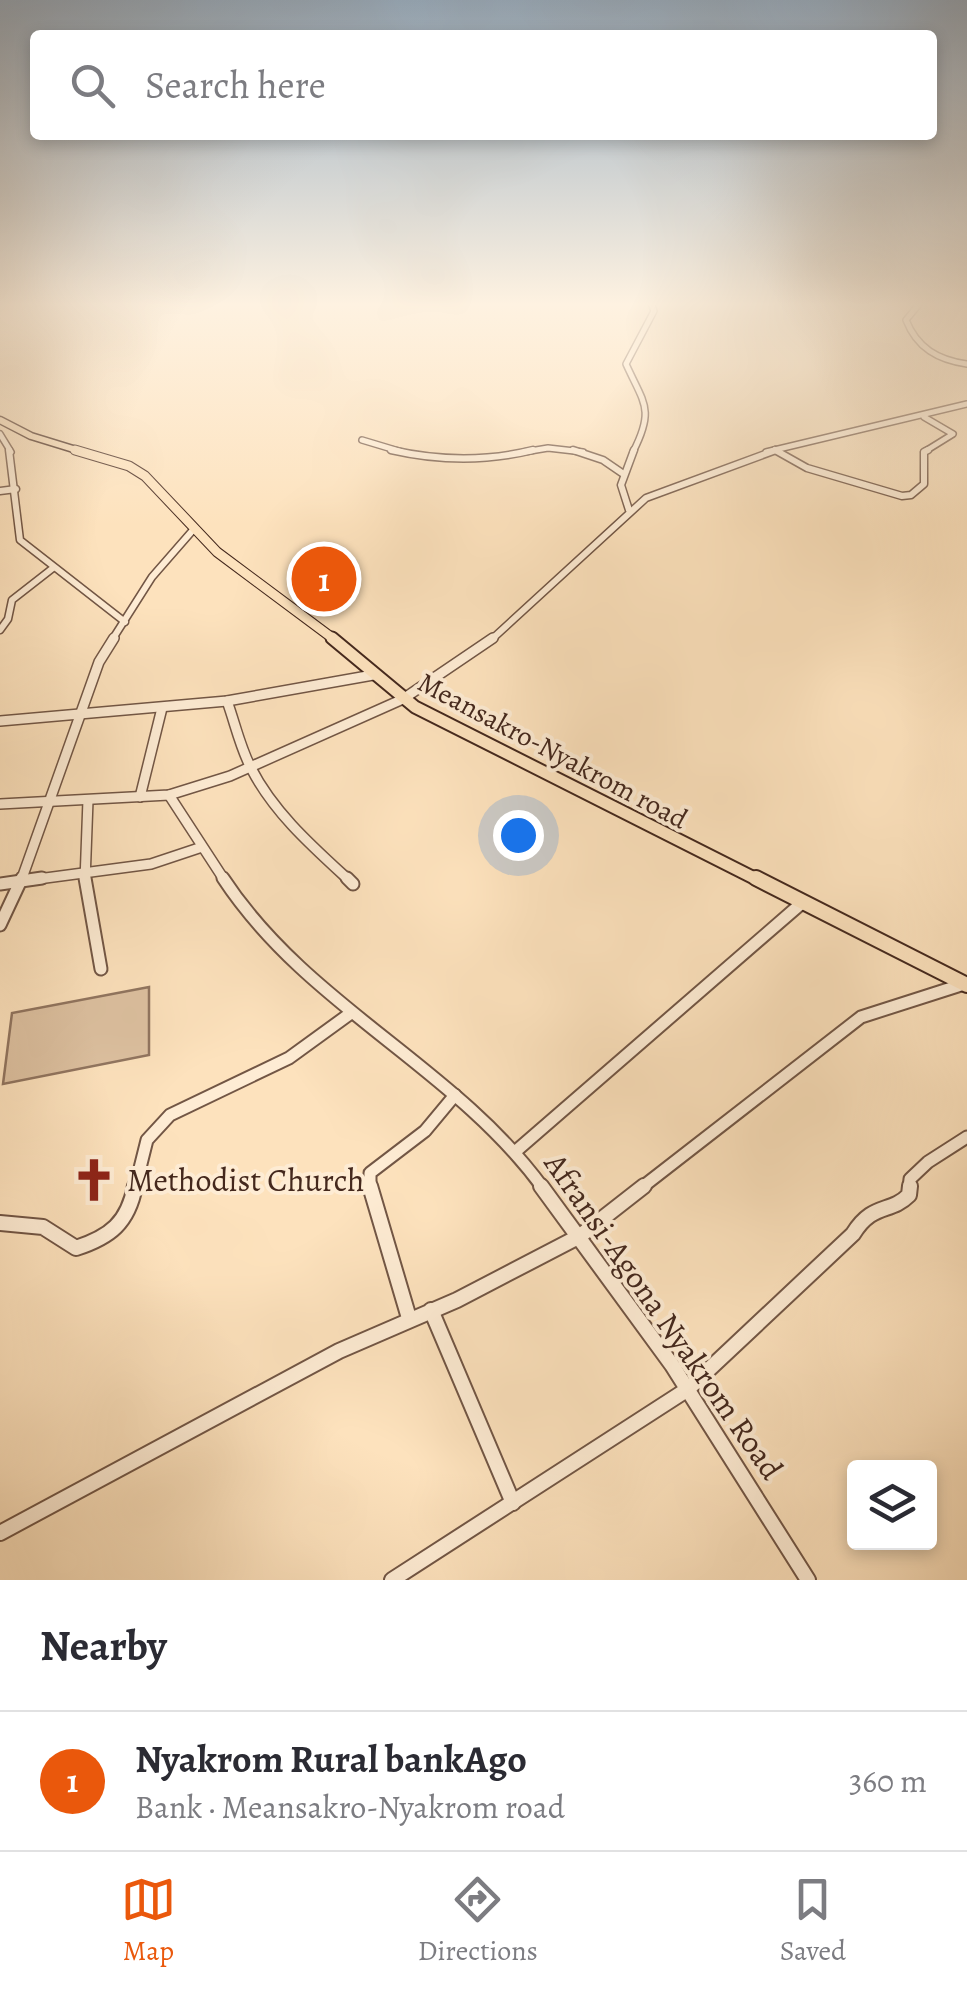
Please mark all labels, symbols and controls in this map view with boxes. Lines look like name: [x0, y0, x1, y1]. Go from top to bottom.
search box: [30, 30, 937, 140]
icon: search: [65, 58, 120, 113]
text: Search here: [145, 59, 326, 111]
pin: 1: [292, 542, 356, 616]
street label: Meansakro-Nyakrom road: [411, 664, 695, 839]
your location: [493, 810, 544, 861]
street label: Afransi-Agona Nyakrom Road: [534, 1143, 794, 1489]
church icon: Methodist Church: [70, 1156, 118, 1204]
place label: Methodist Church: [127, 1158, 364, 1202]
map controls: [847, 1460, 937, 1550]
button: layers: [847, 1460, 937, 1550]
text: Nearby: [40, 1617, 167, 1674]
text: Nyakrom Rural bankAgo: [135, 1733, 527, 1785]
text: 1: [67, 1759, 78, 1803]
text: 360 m: [849, 1759, 927, 1803]
text: Bank · Meansakro-Nyakrom road: [135, 1785, 565, 1829]
tab: Map: [121, 1872, 176, 1970]
tab: Directions: [418, 1872, 538, 1970]
tab: Saved: [780, 1872, 846, 1970]

